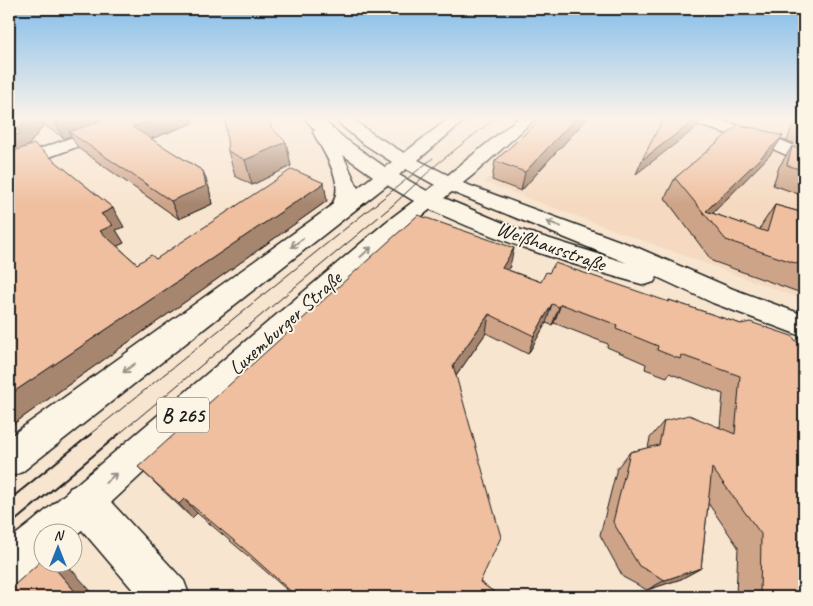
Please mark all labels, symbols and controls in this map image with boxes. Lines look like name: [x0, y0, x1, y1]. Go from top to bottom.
street label: Weißhausstraße: [493, 215, 611, 278]
one-way arrow: [547, 219, 562, 228]
one-way arrow: [291, 237, 304, 248]
one-way arrow: [360, 246, 373, 257]
street label: Luxemburger Straße: [223, 264, 348, 381]
one-way arrow: [123, 362, 136, 373]
road number: B 265: [157, 398, 209, 432]
one-way arrow: [105, 472, 118, 484]
north arrow: [32, 524, 82, 574]
text: N: [54, 527, 65, 544]

